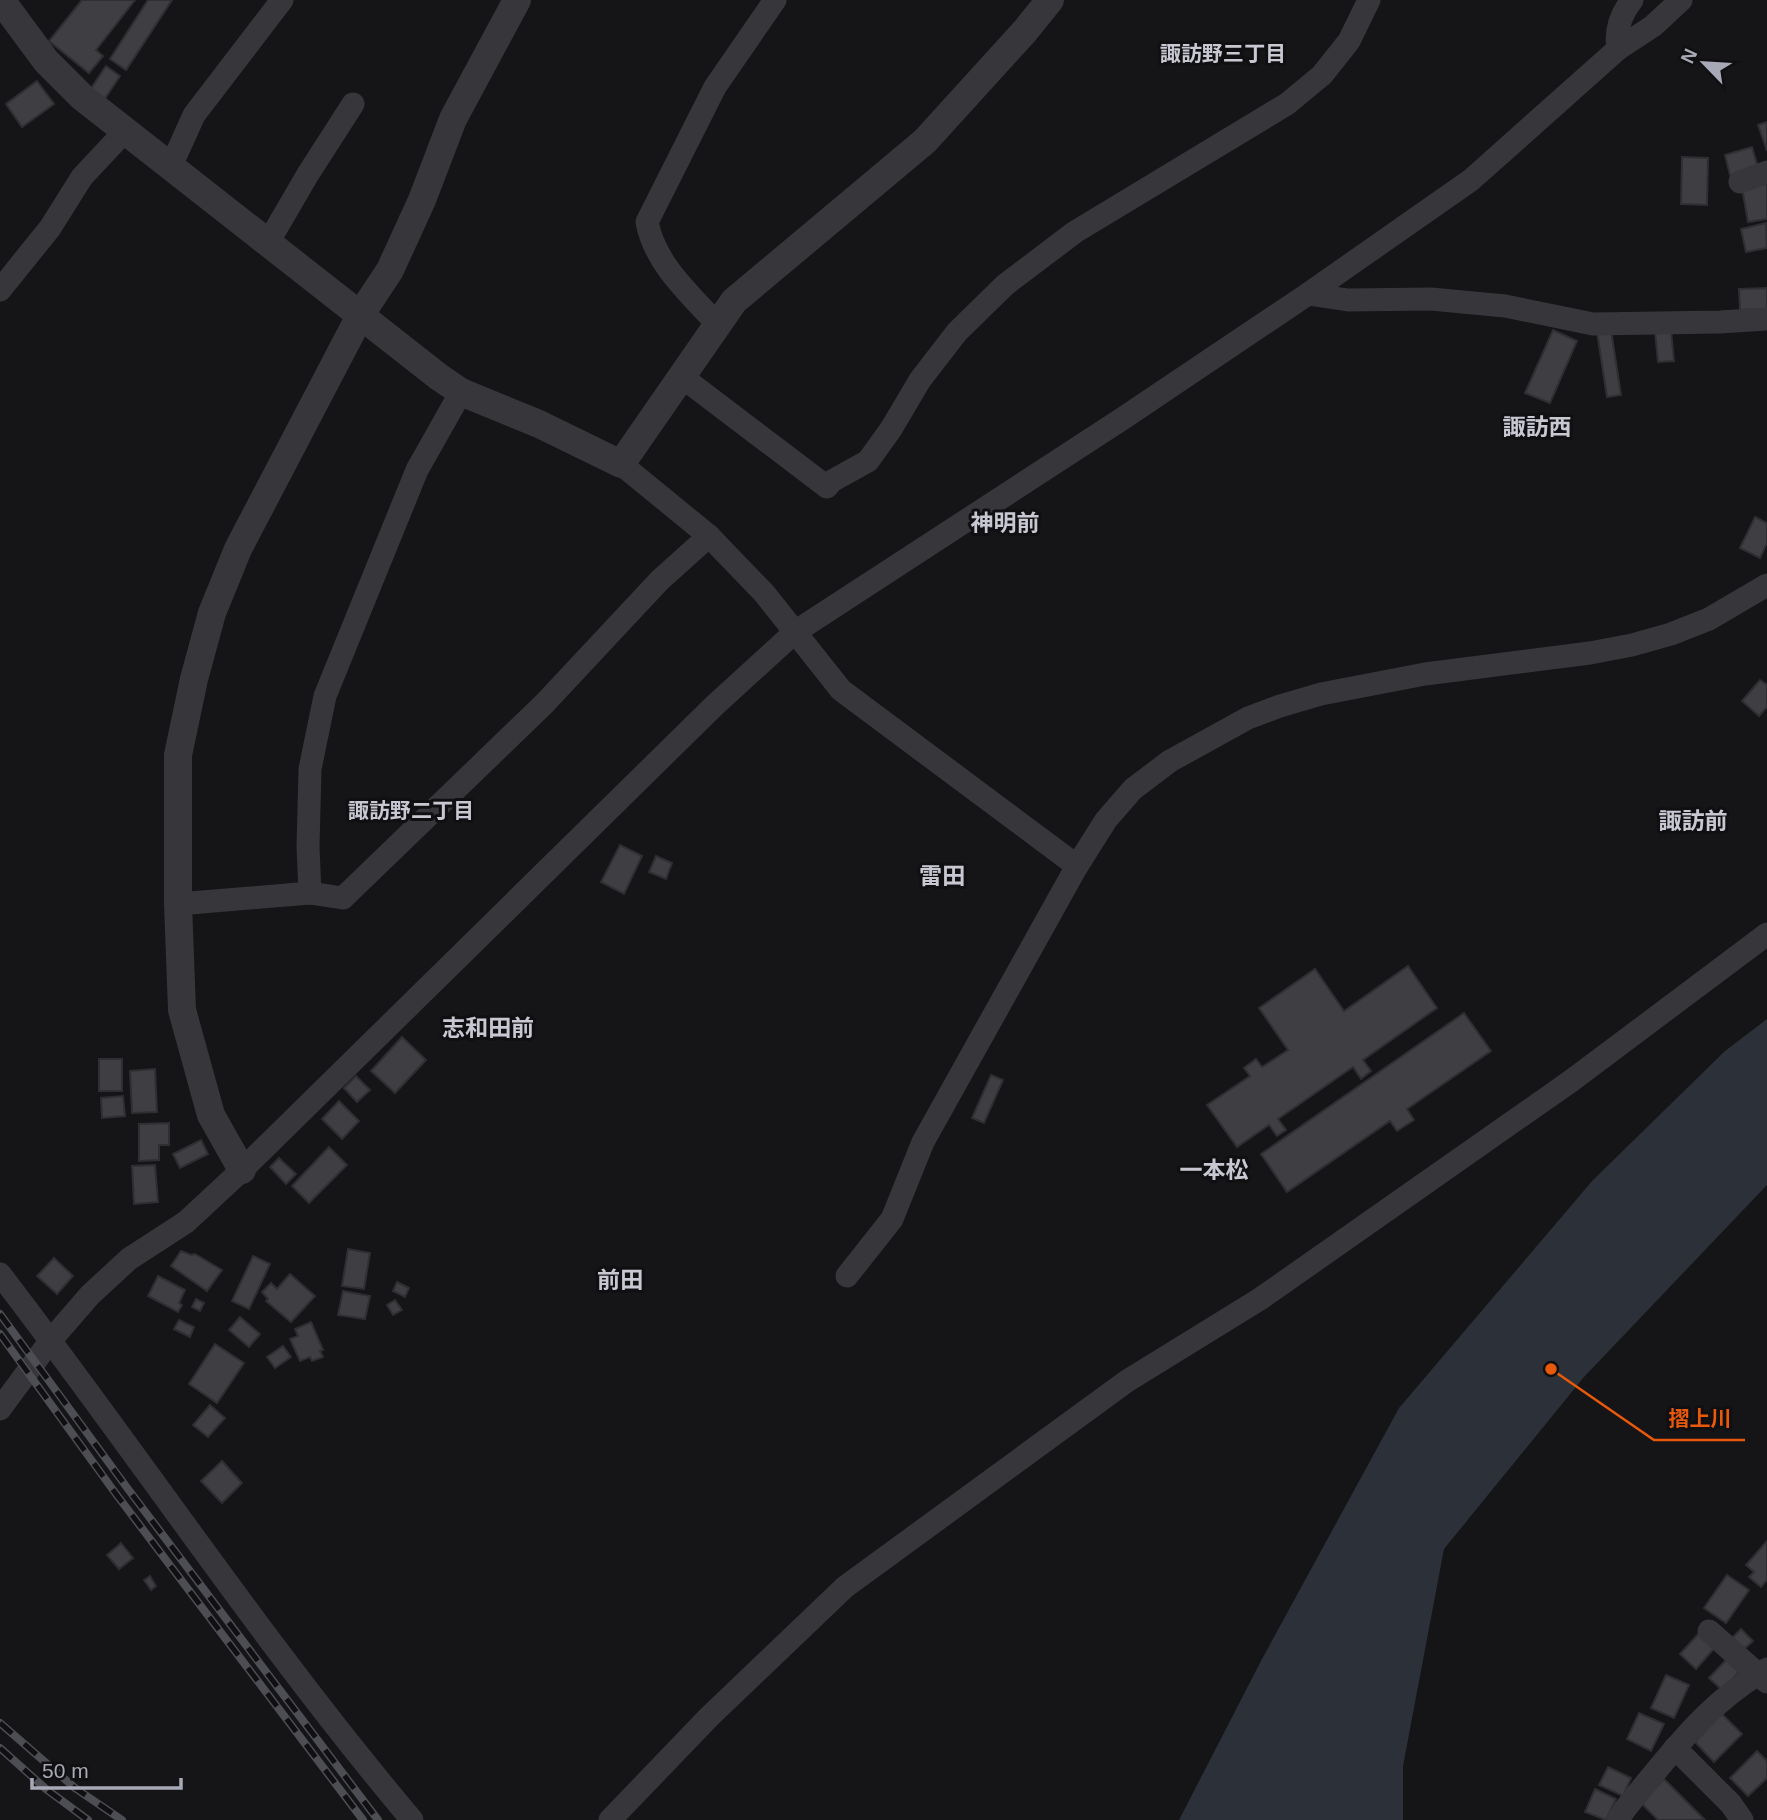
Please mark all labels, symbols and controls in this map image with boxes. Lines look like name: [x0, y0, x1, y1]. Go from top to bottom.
north arrow: [1669, 28, 1739, 98]
district label: 諏訪野三丁目: [1160, 42, 1286, 65]
text: N: [1677, 45, 1701, 67]
district label: 諏訪西: [1503, 414, 1572, 440]
district label: 神明前: [971, 510, 1040, 536]
district label: 諏訪野二丁目: [348, 799, 474, 822]
district label: 諏訪前: [1659, 808, 1728, 834]
district label: 雷田: [919, 863, 965, 889]
district label: 志和田前: [442, 1015, 534, 1041]
district label: 一本松: [1180, 1157, 1249, 1183]
district label: 前田: [597, 1267, 643, 1293]
callout: 摺上川: [1654, 1398, 1745, 1440]
text: 摺上川: [1669, 1407, 1732, 1430]
scale bar: [32, 1746, 180, 1790]
text: 50 m: [42, 1759, 89, 1782]

